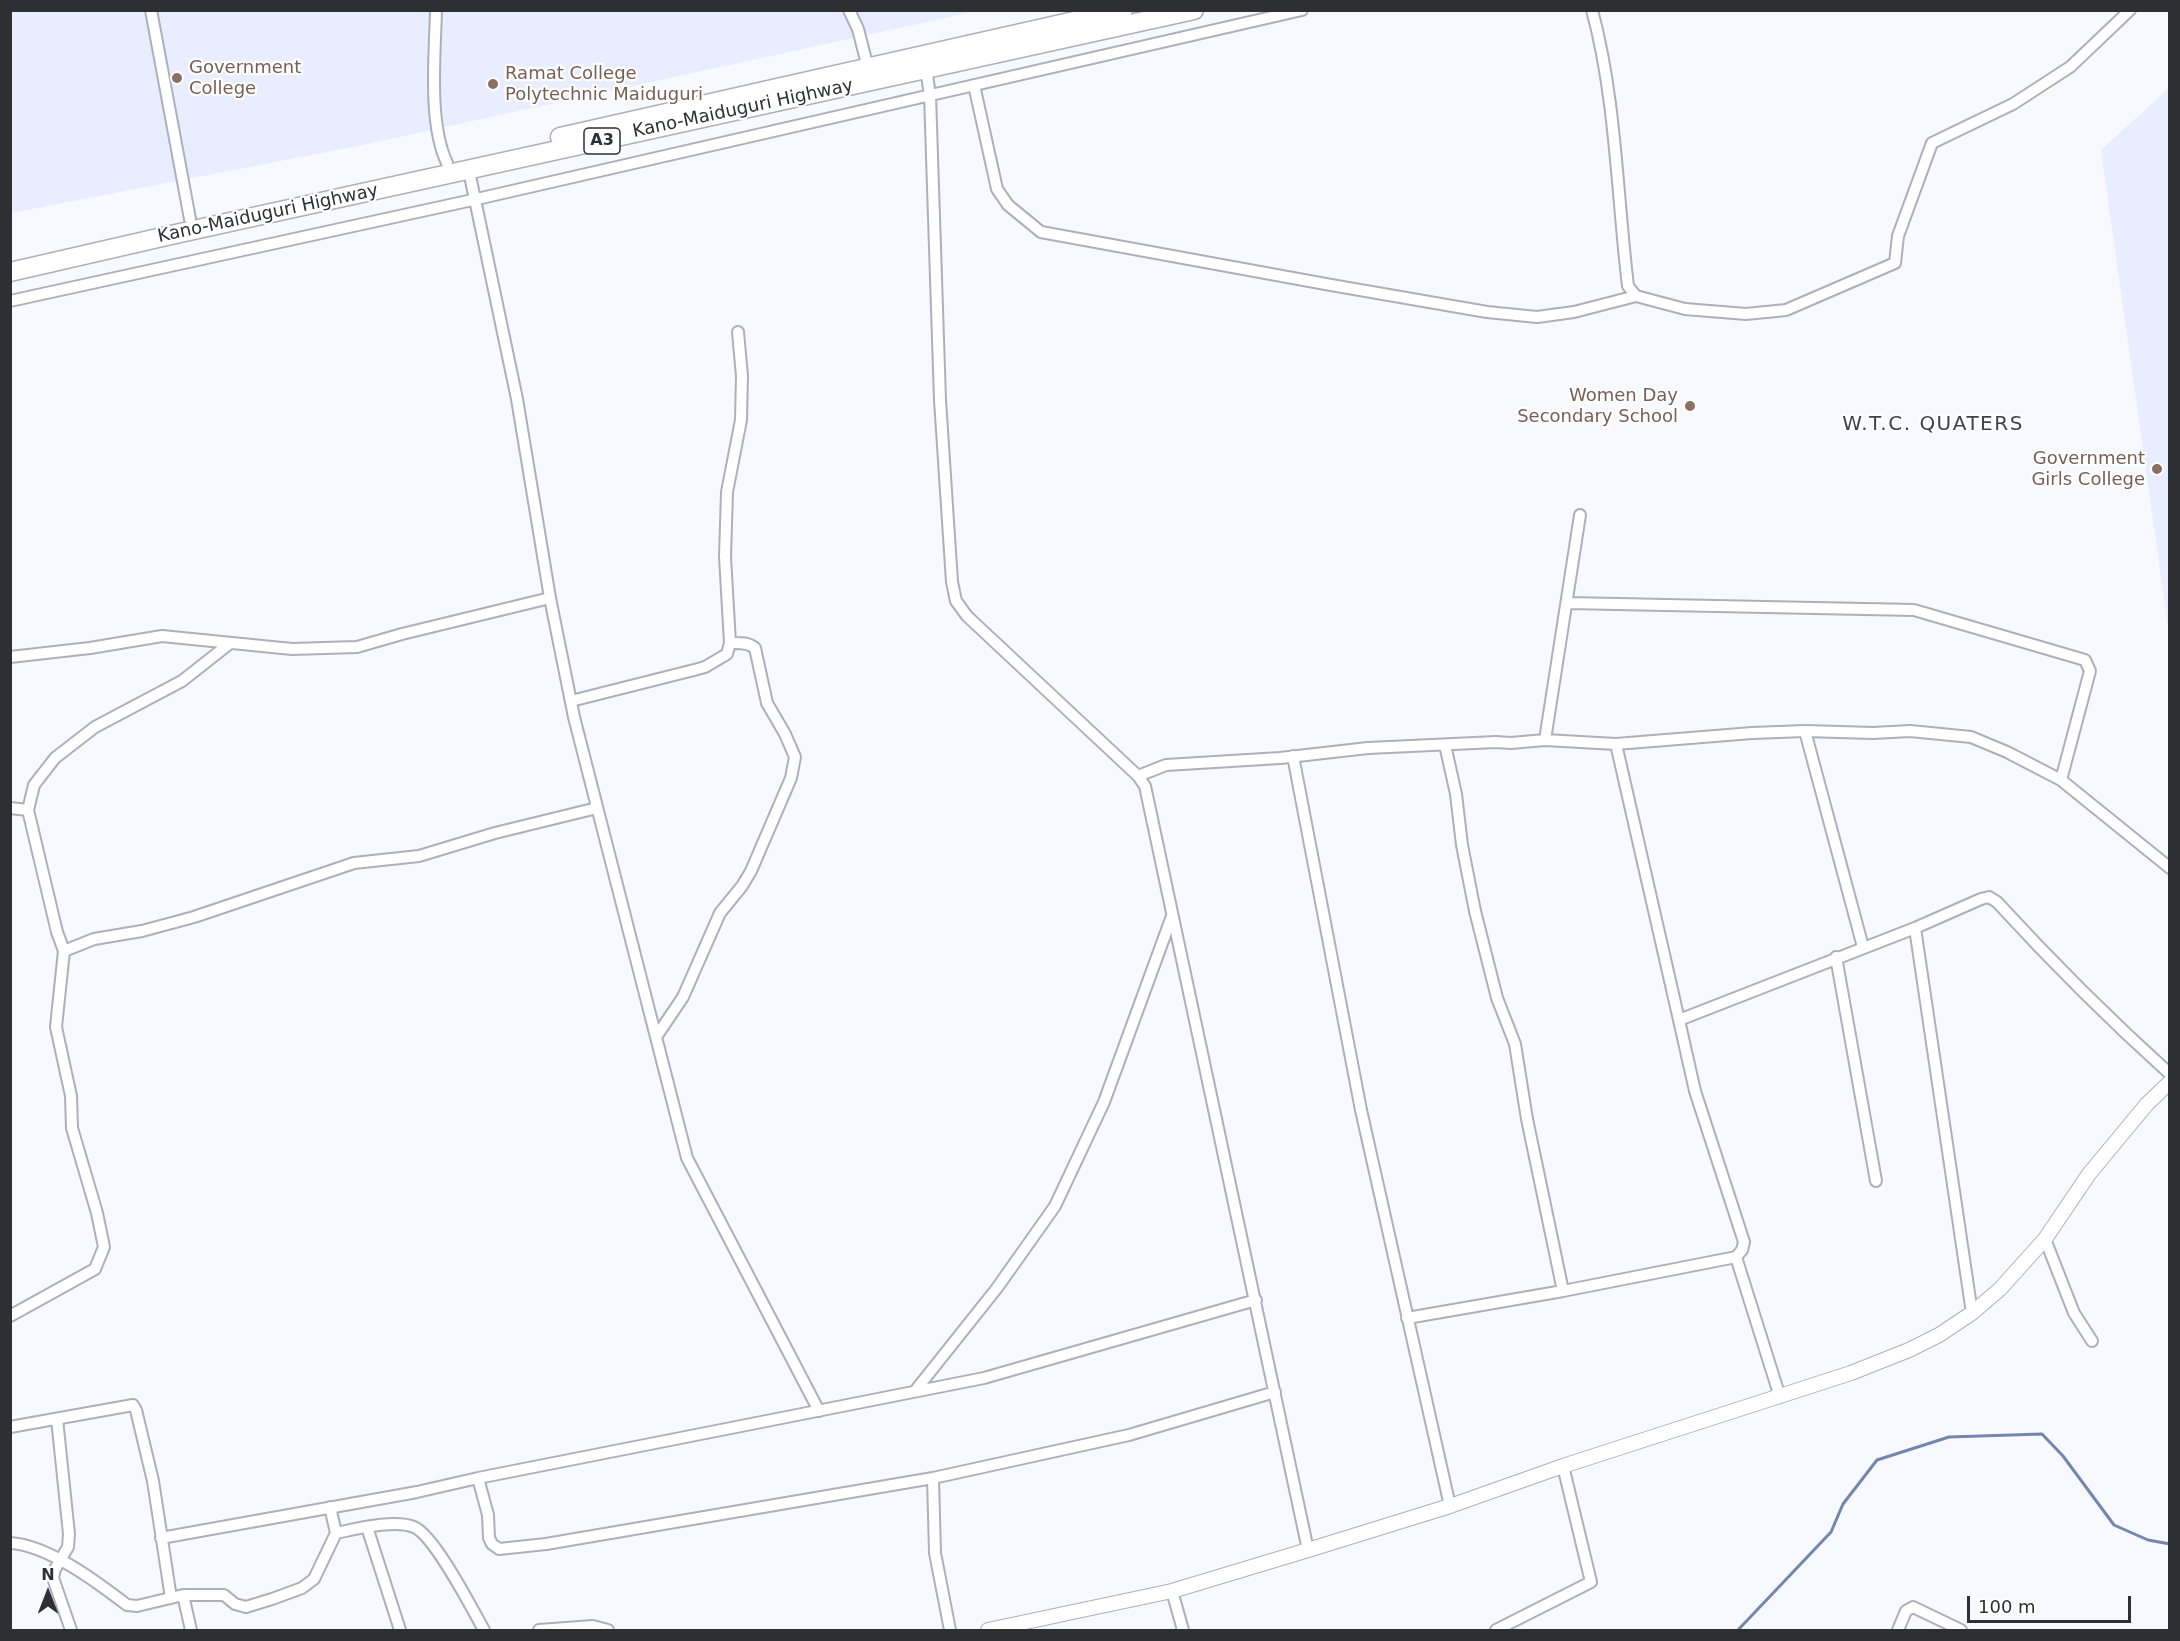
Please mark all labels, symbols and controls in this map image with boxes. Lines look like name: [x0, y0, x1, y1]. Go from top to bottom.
place label: Government College: [189, 57, 301, 100]
place label: Ramat College Polytechnic Maiduguri: [505, 63, 703, 106]
marker: Government College: [170, 71, 184, 85]
street label: Kano-Maiduguri Highway: [631, 75, 855, 143]
marker: Ramat College Polytechnic Maiduguri: [486, 77, 500, 91]
road number: A3: [584, 128, 620, 154]
street label: Kano-Maiduguri Highway: [156, 180, 380, 248]
place label: Women Day Secondary School: [1517, 385, 1678, 428]
marker: Women Day Secondary School: [1683, 399, 1697, 413]
district label: W.T.C. QUATERS: [1842, 413, 2024, 437]
place label: Government Girls College: [2031, 448, 2145, 490]
marker: Government Girls College: [2150, 462, 2164, 476]
north arrow: [18, 1563, 78, 1623]
text: N: [41, 1565, 55, 1584]
scale bar: [1970, 1584, 2134, 1622]
text: 100 m: [1978, 1596, 2036, 1617]

